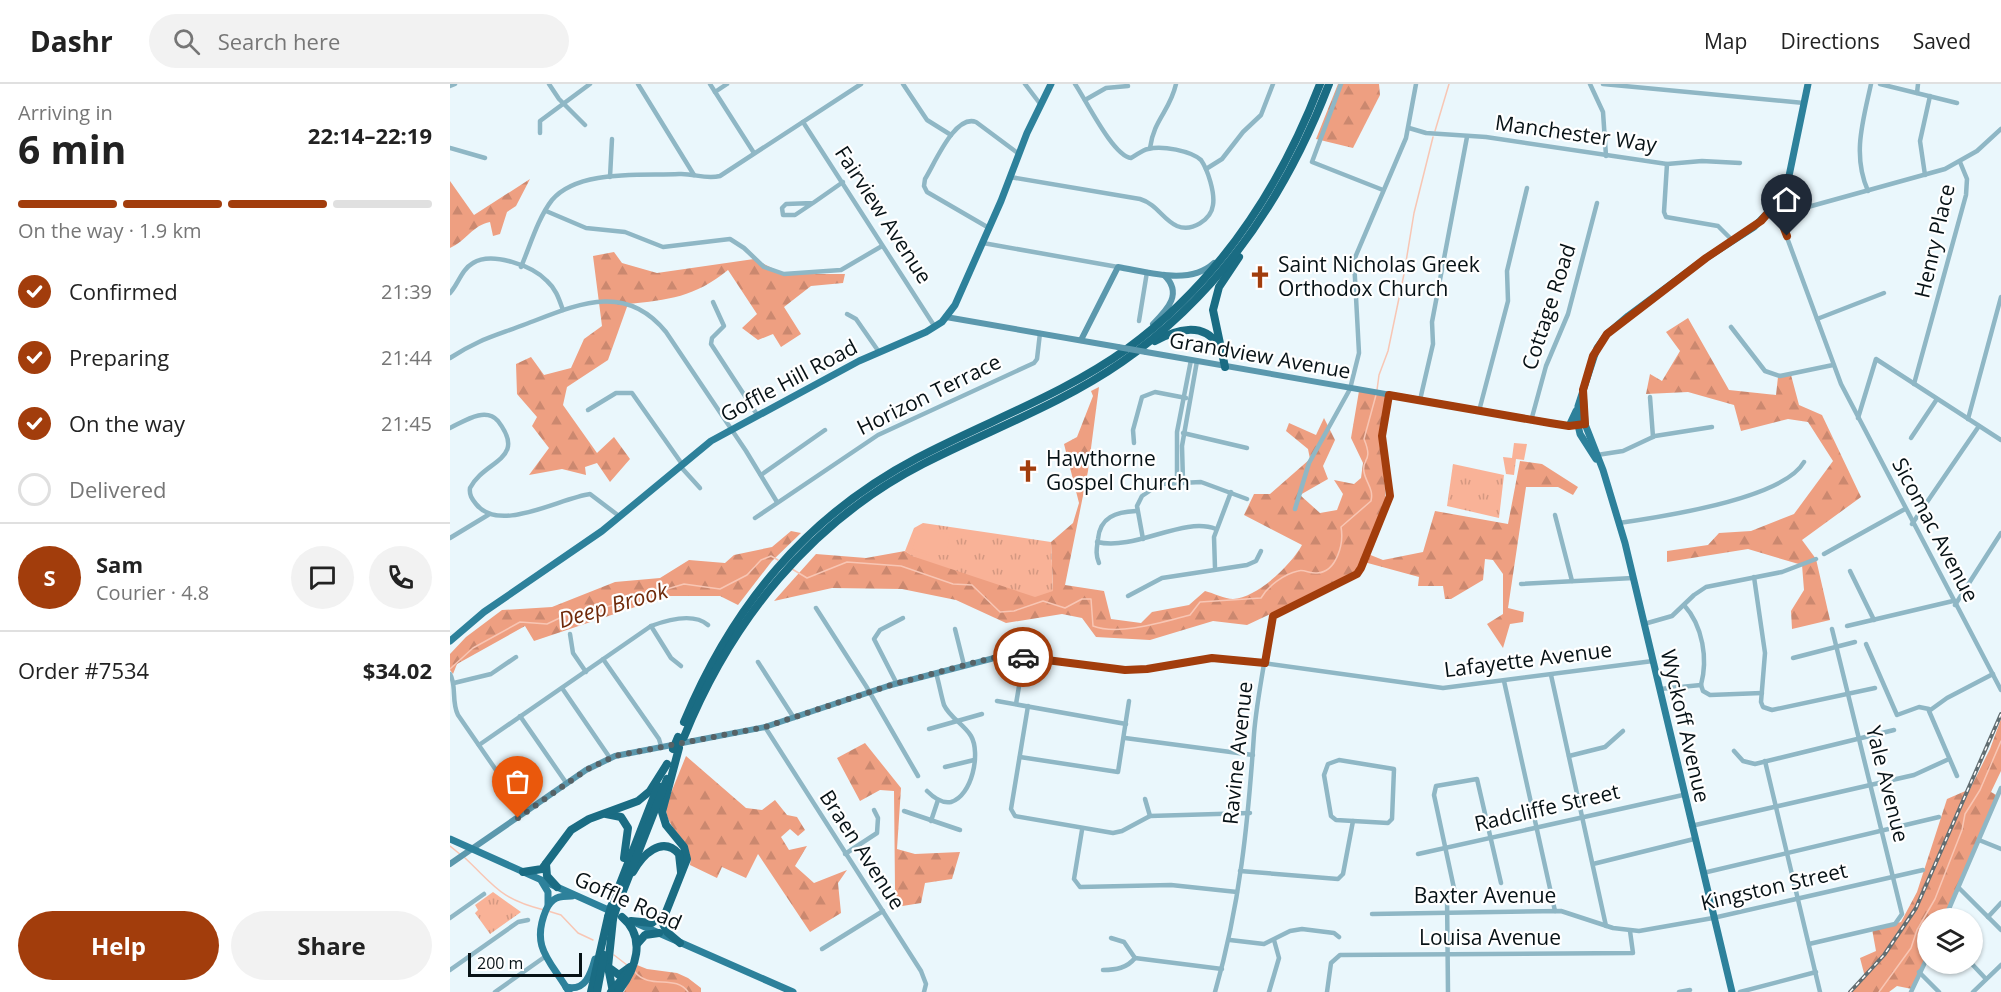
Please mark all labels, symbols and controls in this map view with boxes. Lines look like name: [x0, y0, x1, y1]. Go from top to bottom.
search box: [149, 14, 569, 68]
text: Dashr: [30, 22, 113, 60]
icon: search: [170, 25, 203, 58]
text: Search here: [218, 26, 340, 56]
text: Map: [1704, 27, 1747, 55]
text: Directions: [1780, 27, 1880, 55]
text: Saved: [1913, 27, 1971, 55]
text: Arriving in: [18, 99, 113, 126]
street label: Manchester Way: [1493, 108, 1659, 158]
text: 22:14–22:19: [308, 120, 432, 150]
text: 6 min: [18, 122, 126, 175]
street label: Fairview Avenue: [829, 140, 939, 289]
pin: [1761, 174, 1812, 236]
street label: Henry Place: [1907, 181, 1961, 301]
icon: home: [1770, 183, 1803, 216]
text: On the way · 1.9 km: [18, 217, 201, 244]
street label: Cottage Road: [1514, 240, 1582, 373]
place label: Saint Nicholas Greek Orthodox Church: [1278, 250, 1480, 302]
church icon: Saint Nicholas Greek Orthodox Church: [1247, 264, 1273, 290]
icon: check: [18, 275, 51, 308]
text: Confirmed: [69, 276, 178, 306]
text: 21:39: [381, 278, 432, 305]
street label: Grandview Avenue: [1167, 325, 1353, 385]
street label: Goffle Hill Road: [715, 332, 862, 428]
icon: check: [18, 341, 51, 374]
text: Preparing: [69, 342, 169, 372]
text: 21:44: [381, 344, 432, 371]
street label: Horizon Terrace: [852, 347, 1005, 441]
icon: check: [18, 407, 51, 440]
text: On the way: [69, 408, 185, 438]
text: 21:45: [381, 410, 432, 437]
place label: Hawthorne Gospel Church: [1046, 444, 1190, 496]
street label: Sicomac Avenue: [1886, 453, 1986, 606]
church icon: Hawthorne Gospel Church: [1015, 458, 1041, 484]
text: Delivered: [69, 474, 167, 504]
button: chat: [291, 546, 354, 609]
button: phone: [369, 546, 432, 609]
text: Sam: [96, 549, 143, 579]
text: S: [43, 562, 56, 592]
water label: Deep Brook: [555, 574, 672, 634]
text: Courier · 4.8: [96, 579, 209, 606]
courier: [993, 627, 1053, 687]
street label: Lafayette Avenue: [1442, 635, 1613, 683]
icon: car: [1007, 641, 1040, 674]
street label: Wyckoff Avenue: [1655, 646, 1717, 805]
text: Order #7534: [18, 655, 149, 685]
text: $34.02: [363, 655, 432, 685]
street label: Ravine Avenue: [1216, 680, 1258, 826]
street label: Yale Avenue: [1860, 723, 1916, 845]
pin: [492, 756, 543, 818]
icon: bag: [501, 765, 534, 798]
street label: Radcliffe Street: [1471, 777, 1622, 837]
street label: Braen Avenue: [814, 784, 912, 915]
street label: Kingston Street: [1698, 856, 1850, 916]
street label: Goffle Road: [570, 864, 686, 936]
street label: Baxter Avenue: [1414, 881, 1556, 909]
map controls: [1917, 908, 1983, 974]
button: layers: [1917, 908, 1983, 974]
button: Help: [18, 911, 219, 980]
button: Share: [231, 911, 432, 980]
street label: Louisa Avenue: [1419, 923, 1561, 951]
scale bar: [468, 950, 582, 978]
text: 200 m: [477, 952, 523, 974]

